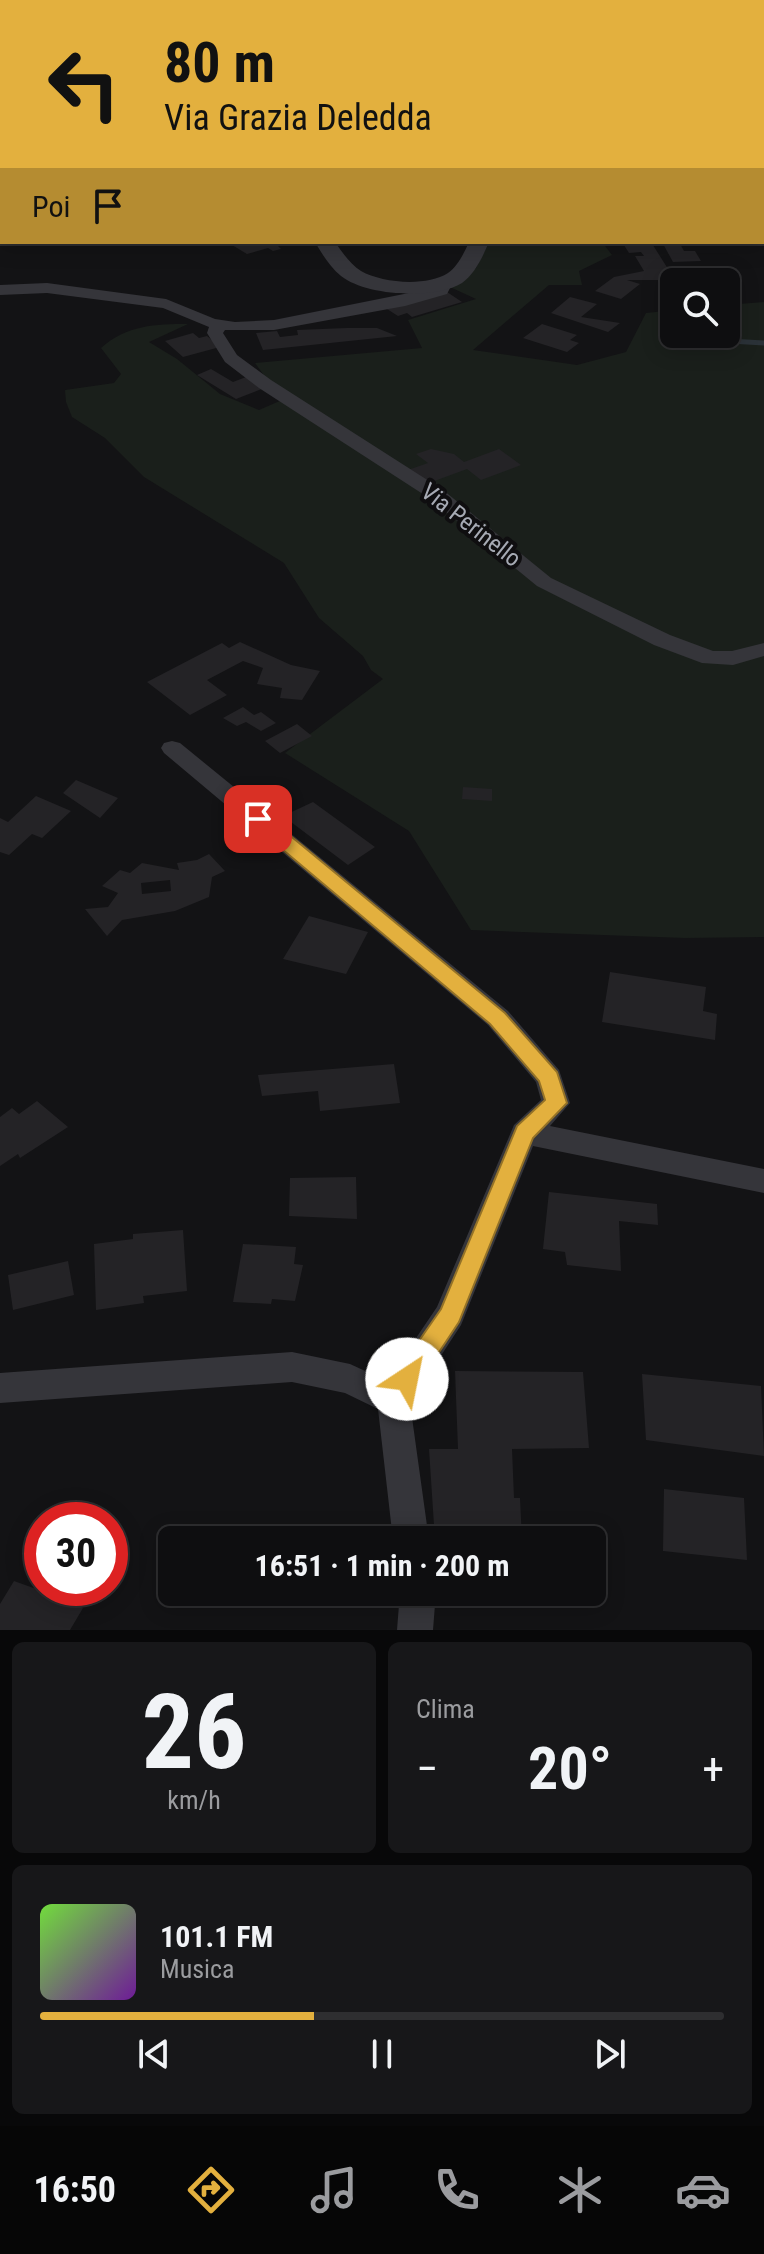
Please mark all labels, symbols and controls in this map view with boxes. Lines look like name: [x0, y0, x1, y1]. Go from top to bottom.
text: 80 m: [164, 30, 275, 96]
icon: left: [32, 32, 136, 136]
text: Via Grazia Deledda: [164, 97, 432, 139]
icon: arrive: [86, 184, 130, 228]
text: Poi: [32, 189, 70, 224]
map controls: [660, 268, 740, 348]
button: search: [660, 268, 740, 348]
street label: Via Perinello: [415, 477, 527, 573]
pin: [224, 785, 292, 853]
icon: arrive: [236, 797, 280, 841]
position arrow: [365, 1337, 449, 1421]
speed limit sign: 30: [24, 1502, 128, 1606]
text: 16:51 · 1 min · 200 m: [255, 1548, 509, 1583]
text: 26: [141, 1672, 247, 1793]
text: Clima: [416, 1694, 475, 1724]
text: 20°: [528, 1733, 612, 1804]
text: −: [416, 1743, 438, 1795]
text: +: [702, 1743, 724, 1795]
text: km/h: [167, 1785, 221, 1815]
text: 101.1 FM: [160, 1919, 273, 1954]
text: Musica: [160, 1954, 235, 1984]
icon: previous: [132, 2032, 176, 2076]
icon: pause: [360, 2032, 404, 2076]
icon: next: [588, 2032, 632, 2076]
icon: directions: [183, 2162, 239, 2218]
icon: music: [306, 2162, 362, 2218]
icon: phone: [429, 2162, 485, 2218]
icon: climate: [552, 2162, 608, 2218]
icon: car: [675, 2162, 731, 2218]
text: 16:50: [33, 2169, 116, 2211]

